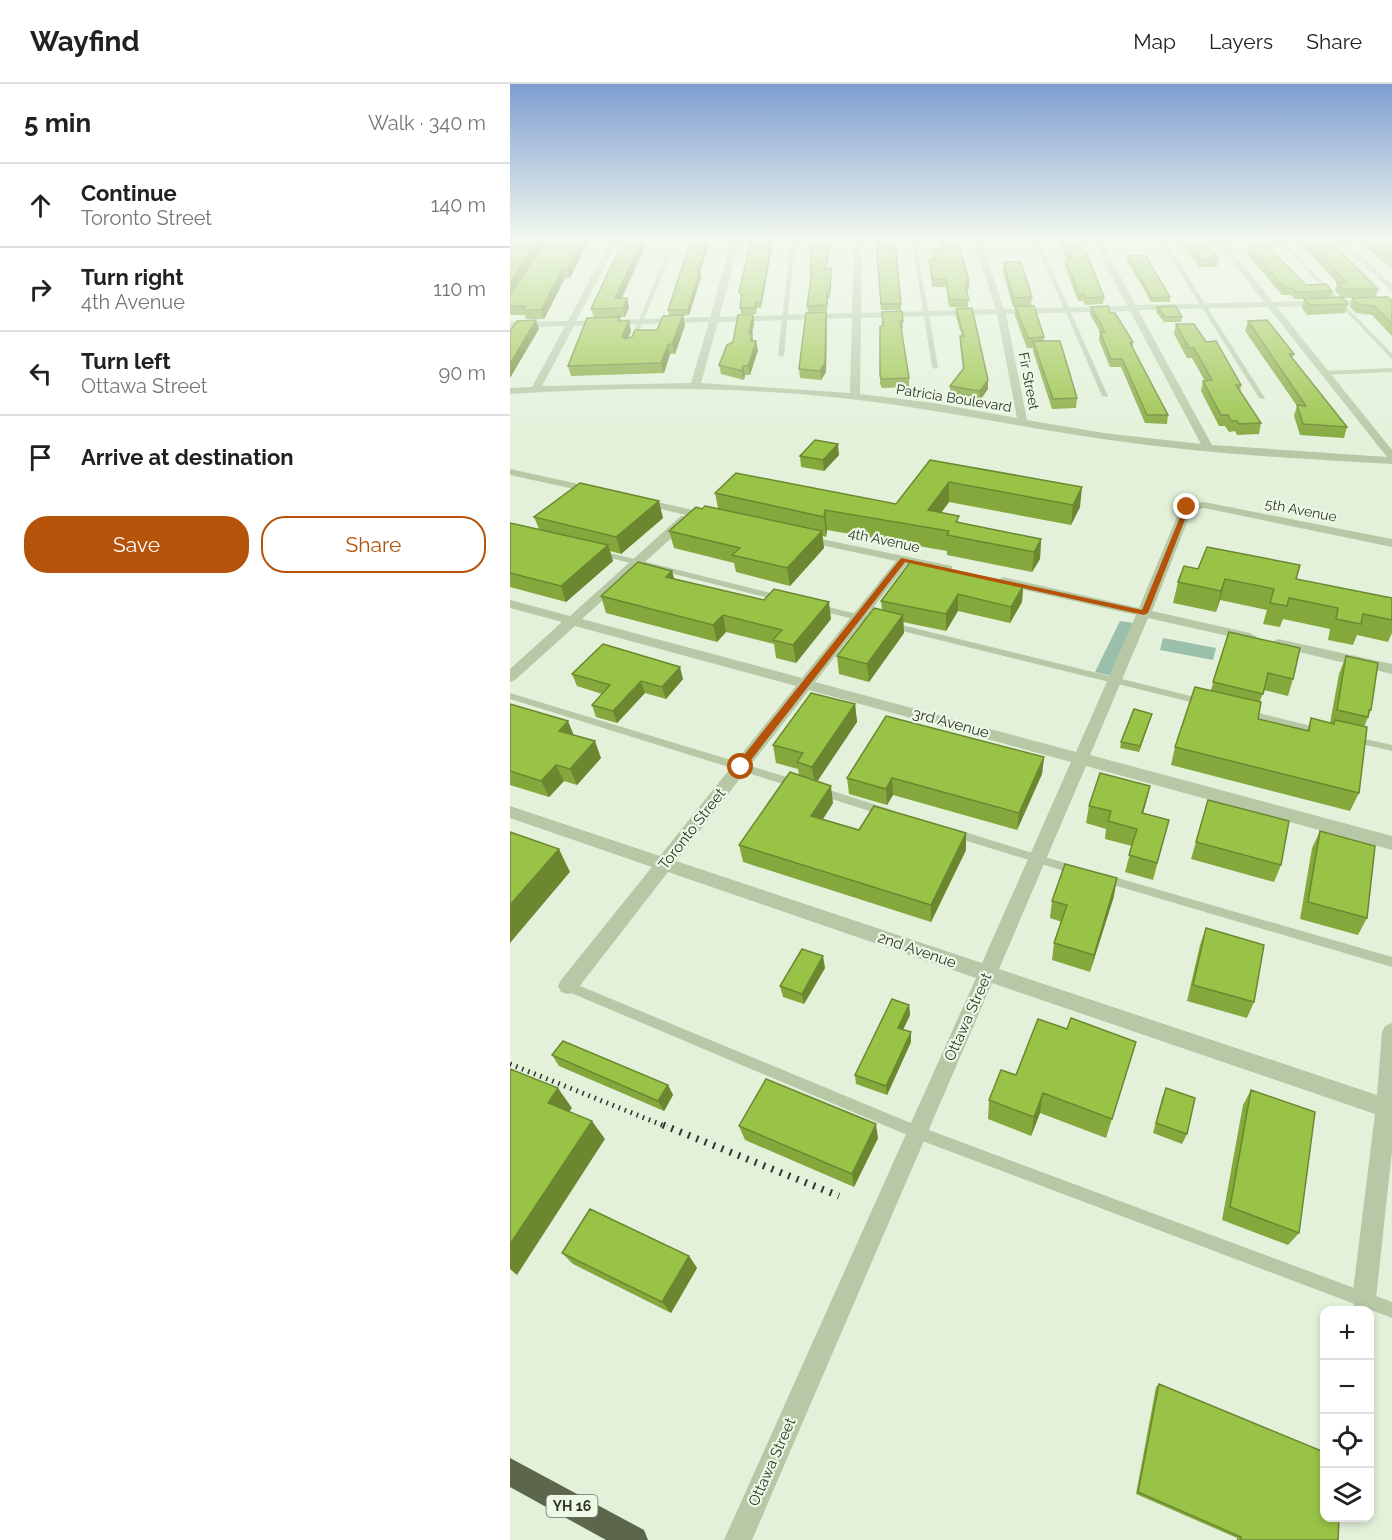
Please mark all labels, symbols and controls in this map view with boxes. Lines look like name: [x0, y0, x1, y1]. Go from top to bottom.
text: Wayfind: [30, 25, 140, 58]
text: Map: [1133, 29, 1176, 54]
text: Layers: [1209, 29, 1273, 54]
text: Share: [1306, 29, 1362, 54]
text: 5 min: [24, 108, 91, 138]
text: Walk · 340 m: [368, 111, 486, 135]
text: Continue: [81, 180, 177, 206]
icon: ahead: [24, 189, 57, 222]
text: 140 m: [431, 193, 486, 217]
text: Toronto Street: [81, 206, 212, 230]
text: Turn right: [81, 264, 184, 290]
icon: right: [24, 273, 57, 306]
text: 110 m: [433, 277, 486, 301]
text: 4th Avenue: [81, 290, 185, 314]
text: Turn left: [81, 348, 171, 374]
street label: Fir Street: [1016, 351, 1042, 411]
icon: left: [24, 357, 57, 390]
text: 90 m: [439, 361, 486, 385]
text: Ottawa Street: [81, 374, 207, 398]
street label: Patricia Boulevard: [895, 381, 1013, 415]
icon: arrive: [24, 441, 57, 474]
text: Arrive at destination: [81, 444, 294, 470]
route end: [1173, 493, 1199, 519]
street label: 5th Avenue: [1264, 495, 1338, 525]
button: Save: [24, 516, 249, 573]
button: Share: [261, 516, 486, 573]
street label: 4th Avenue: [847, 525, 921, 555]
street label: 3rd Avenue: [911, 704, 991, 742]
route start: [727, 753, 753, 779]
street label: Toronto Street: [655, 785, 729, 873]
street label: 2nd Avenue: [875, 928, 959, 972]
street label: Ottawa Street: [940, 970, 996, 1064]
map controls: [1320, 1306, 1374, 1522]
button: +: [1320, 1306, 1374, 1360]
button: −: [1320, 1360, 1374, 1414]
button: locate: [1320, 1414, 1374, 1468]
street label: Ottawa Street: [744, 1415, 800, 1509]
button: layers: [1320, 1468, 1374, 1522]
road number: YH 16: [546, 1495, 598, 1517]

